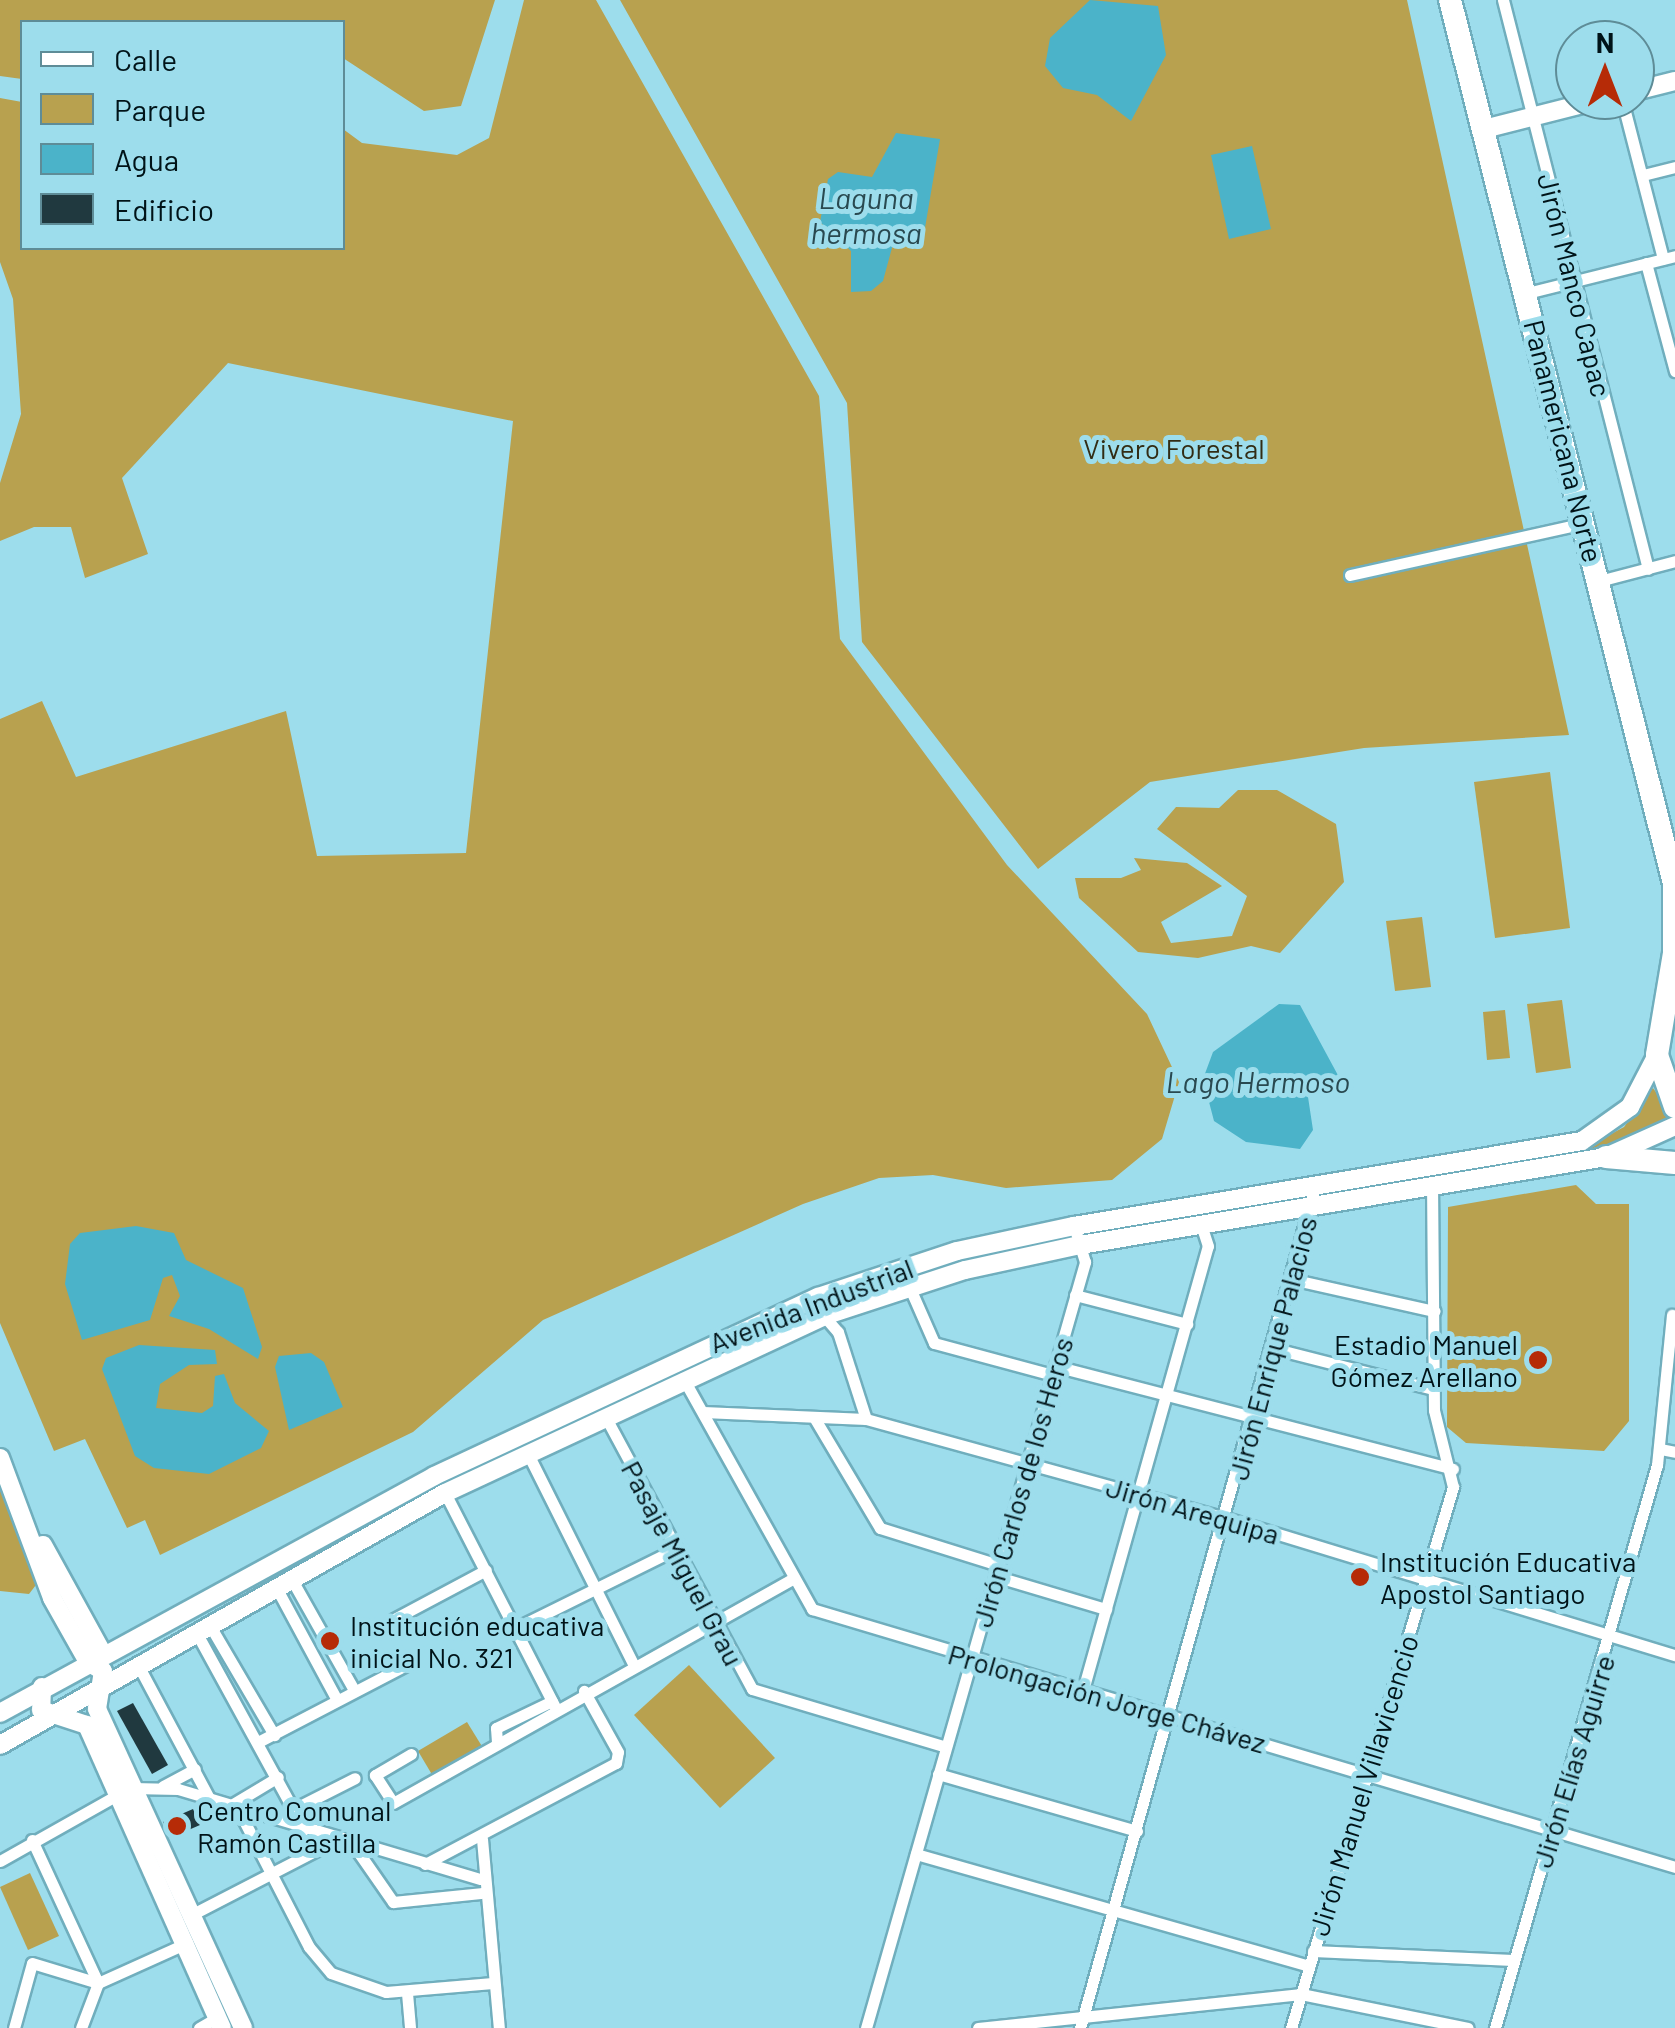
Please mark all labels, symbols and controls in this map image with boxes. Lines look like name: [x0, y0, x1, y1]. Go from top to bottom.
legend: [20, 20, 345, 250]
north arrow: [1555, 20, 1655, 120]
text: N: [1596, 25, 1614, 59]
text: Calle: [114, 41, 177, 77]
text: Parque: [114, 91, 206, 127]
text: Agua: [114, 141, 179, 177]
street label: Jirón Manco Capac: [1531, 170, 1619, 400]
water label: Laguna hermosa: [810, 179, 922, 250]
text: Edificio: [114, 191, 214, 227]
street label: Panamericana Norte: [1518, 316, 1610, 566]
park label: Vivero Forestal: [1083, 431, 1265, 465]
water label: Lago Hermoso: [1166, 1063, 1350, 1099]
street label: Jirón Enrique Palacios: [1221, 1213, 1323, 1483]
street label: Avenida Industrial: [704, 1251, 918, 1359]
place label: Estadio Manuel Gómez Arellano: [1331, 1327, 1518, 1393]
street label: Jirón Carlos de los Heros: [965, 1333, 1079, 1631]
marker: Estadio Manuel Gómez Arellano: [1527, 1349, 1549, 1371]
street label: Pasaje Miguel Grau: [615, 1455, 751, 1671]
street label: Jirón Arequipa: [1103, 1469, 1283, 1551]
place label: Institución Educativa Apostol Santiago: [1380, 1544, 1636, 1610]
marker: Institución Educativa Apostol Santiago: [1349, 1566, 1371, 1588]
place label: Institución educativa inicial No. 321: [350, 1608, 604, 1674]
marker: Institución educativa inicial No. 321: [319, 1630, 341, 1652]
street label: Jirón Manuel Villavicencio: [1301, 1631, 1425, 1939]
street label: Prolongación Jorge Chávez: [944, 1637, 1270, 1759]
street label: Jirón Elías Aguirre: [1525, 1651, 1621, 1871]
place label: Centro Comunal Ramón Castilla: [197, 1793, 391, 1859]
marker: Centro Comunal Ramón Castilla: [166, 1815, 188, 1837]

